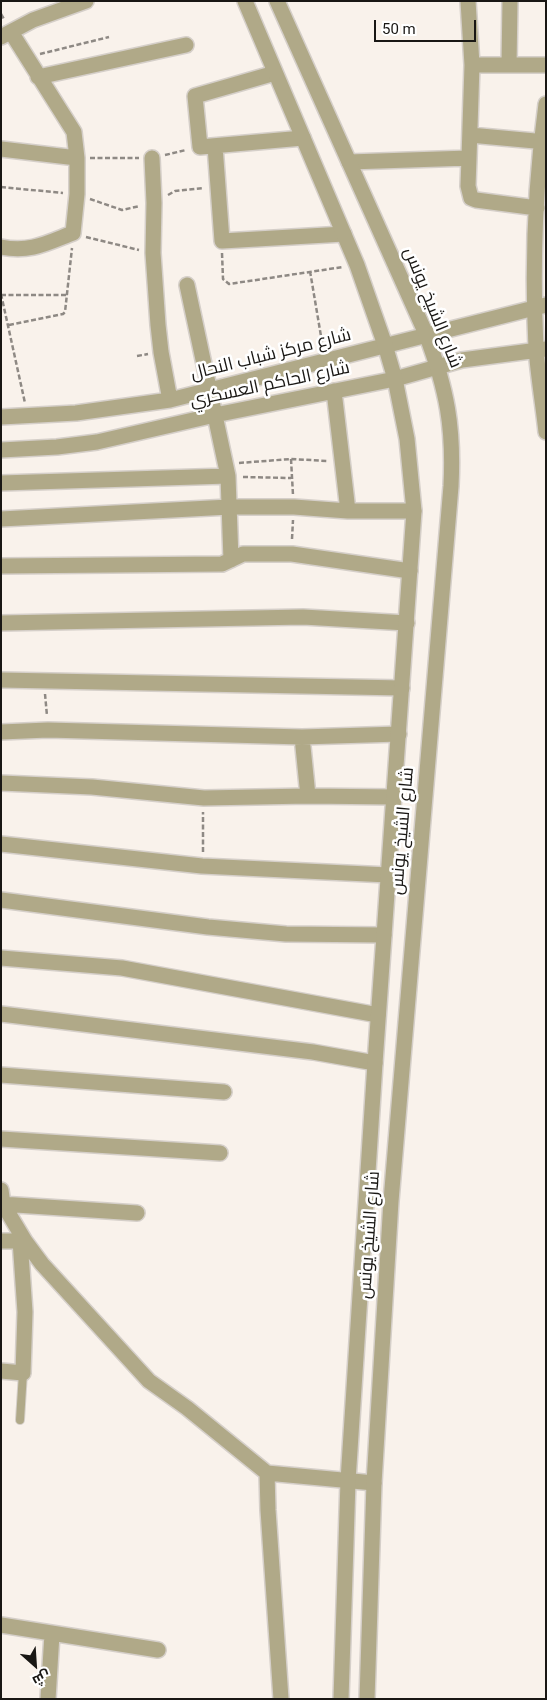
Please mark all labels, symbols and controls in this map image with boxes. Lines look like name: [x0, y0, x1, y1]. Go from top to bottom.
scale bar: [377, 10, 480, 42]
text: 50 m: [382, 20, 416, 38]
street label: شارع الشيخ يونس: [398, 245, 466, 371]
street label: شارع مركز شباب النحال: [188, 325, 354, 385]
street label: شارع الحاكم العسكري: [188, 357, 352, 413]
street label: شارع الشيخ يونس: [387, 766, 419, 896]
street label: شارع الشيخ يونس: [355, 1170, 385, 1300]
north arrow: [10, 1640, 60, 1690]
text: ش: [30, 1667, 53, 1690]

